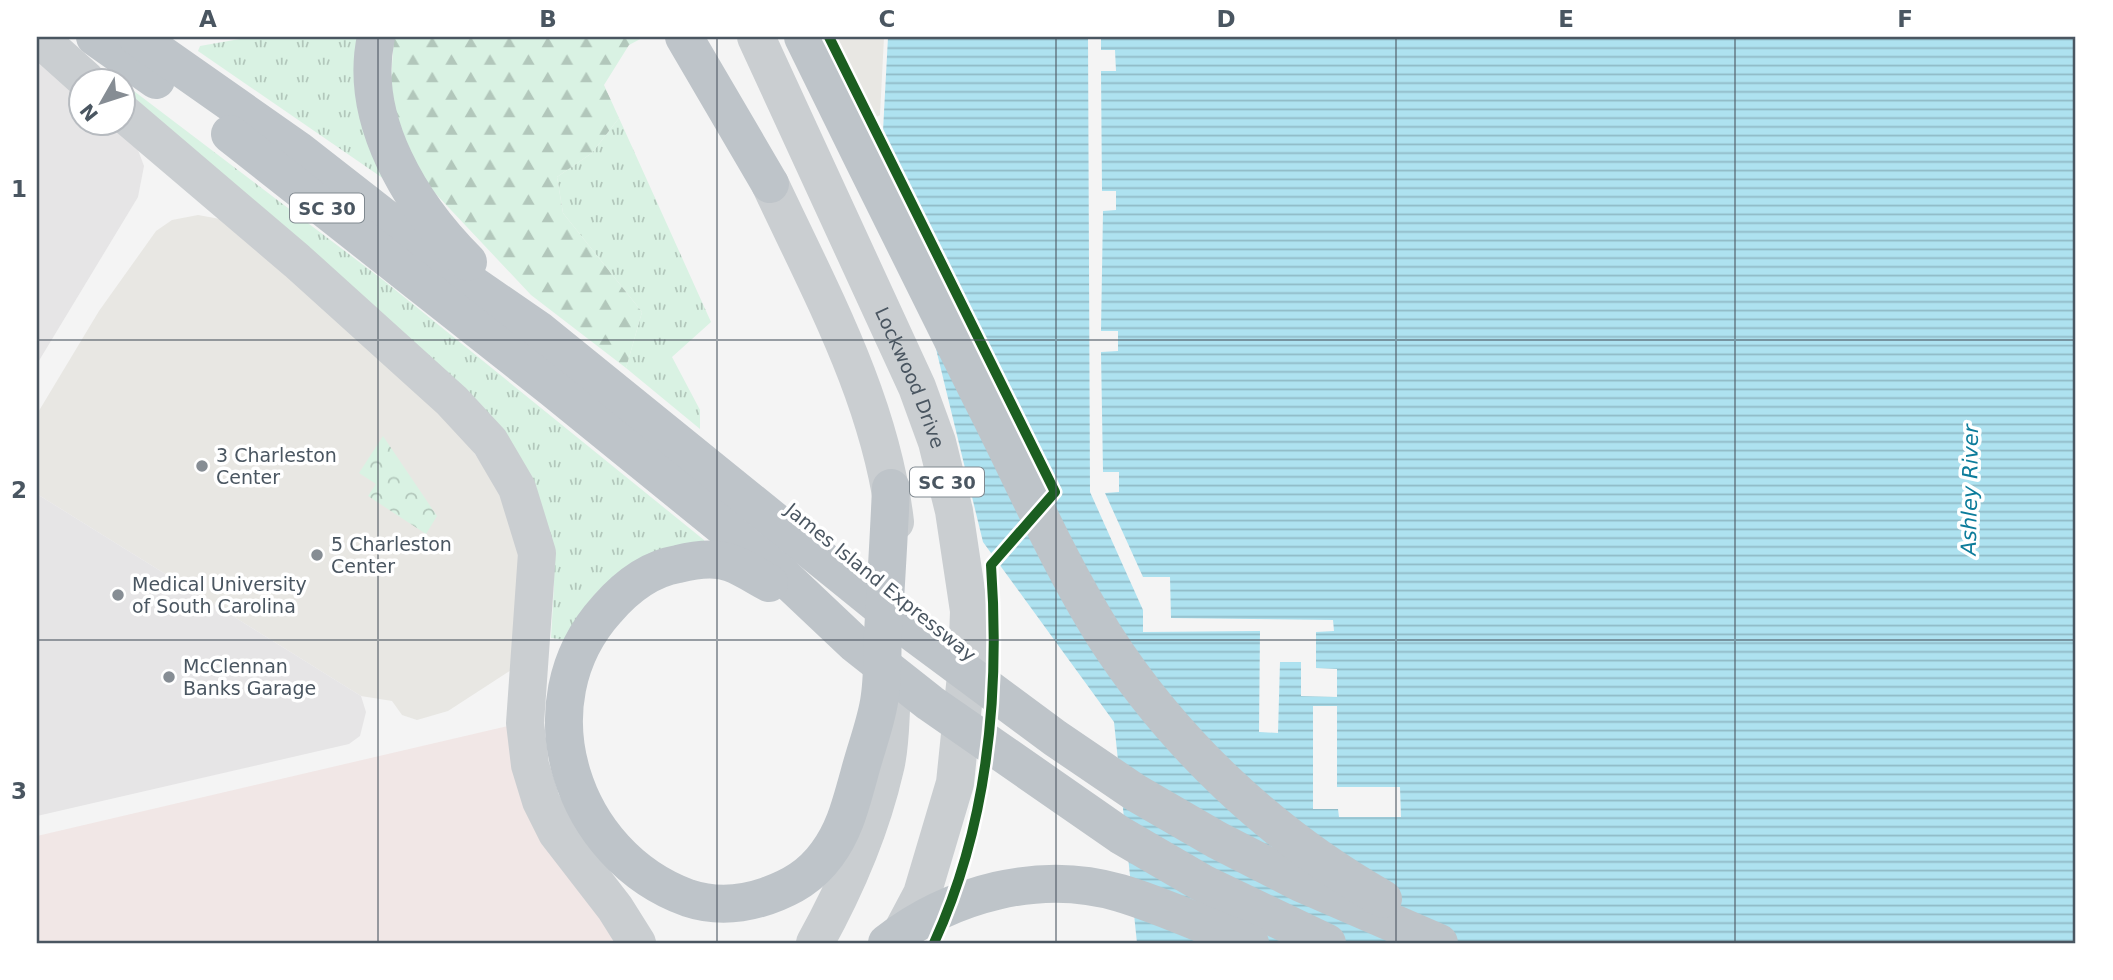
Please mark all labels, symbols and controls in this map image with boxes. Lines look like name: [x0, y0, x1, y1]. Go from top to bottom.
text: A: [199, 6, 217, 32]
text: B: [539, 6, 557, 32]
text: C: [879, 6, 895, 32]
text: D: [1216, 6, 1236, 32]
text: E: [1558, 6, 1574, 32]
text: F: [1897, 6, 1913, 32]
north arrow: [66, 66, 136, 136]
text: N: [75, 100, 102, 126]
text: 1: [11, 176, 27, 202]
road number: SC 30: [290, 194, 364, 223]
street label: Lockwood Drive: [871, 304, 949, 451]
water label: Ashley River: [1957, 423, 1983, 558]
place label: 3 Charleston Center: [216, 444, 337, 488]
marker: 3 Charleston Center: [194, 458, 210, 474]
road number: SC 30: [910, 468, 984, 496]
text: 2: [11, 477, 27, 503]
street label: James Island Expressway: [781, 498, 981, 666]
place label: 5 Charleston Center: [331, 533, 452, 577]
marker: 5 Charleston Center: [309, 547, 325, 563]
place label: Medical University of South Carolina: [132, 573, 307, 617]
marker: Medical University of South Carolina: [110, 587, 126, 603]
place label: McClennan Banks Garage: [183, 655, 316, 699]
marker: McClennan Banks Garage: [161, 669, 177, 685]
text: 3: [11, 778, 27, 804]

